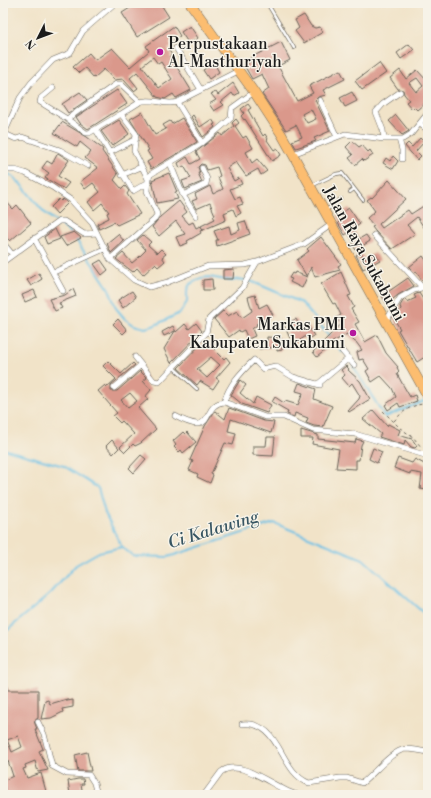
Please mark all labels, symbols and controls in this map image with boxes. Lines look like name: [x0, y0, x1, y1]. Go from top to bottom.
north arrow: [18, 18, 58, 58]
place label: Perpustakaan Al-Masthuriyah: [167, 34, 282, 72]
text: N: [23, 36, 39, 52]
marker: Perpustakaan Al-Masthuriyah: [155, 47, 165, 57]
street label: Jalan Raya Sukabumi: [318, 181, 410, 325]
place label: Markas PMI Kabupaten Sukabumi: [190, 315, 345, 353]
marker: Markas PMI Kabupaten Sukabumi: [348, 328, 358, 338]
water label: Ci Kalawing: [165, 505, 263, 554]

